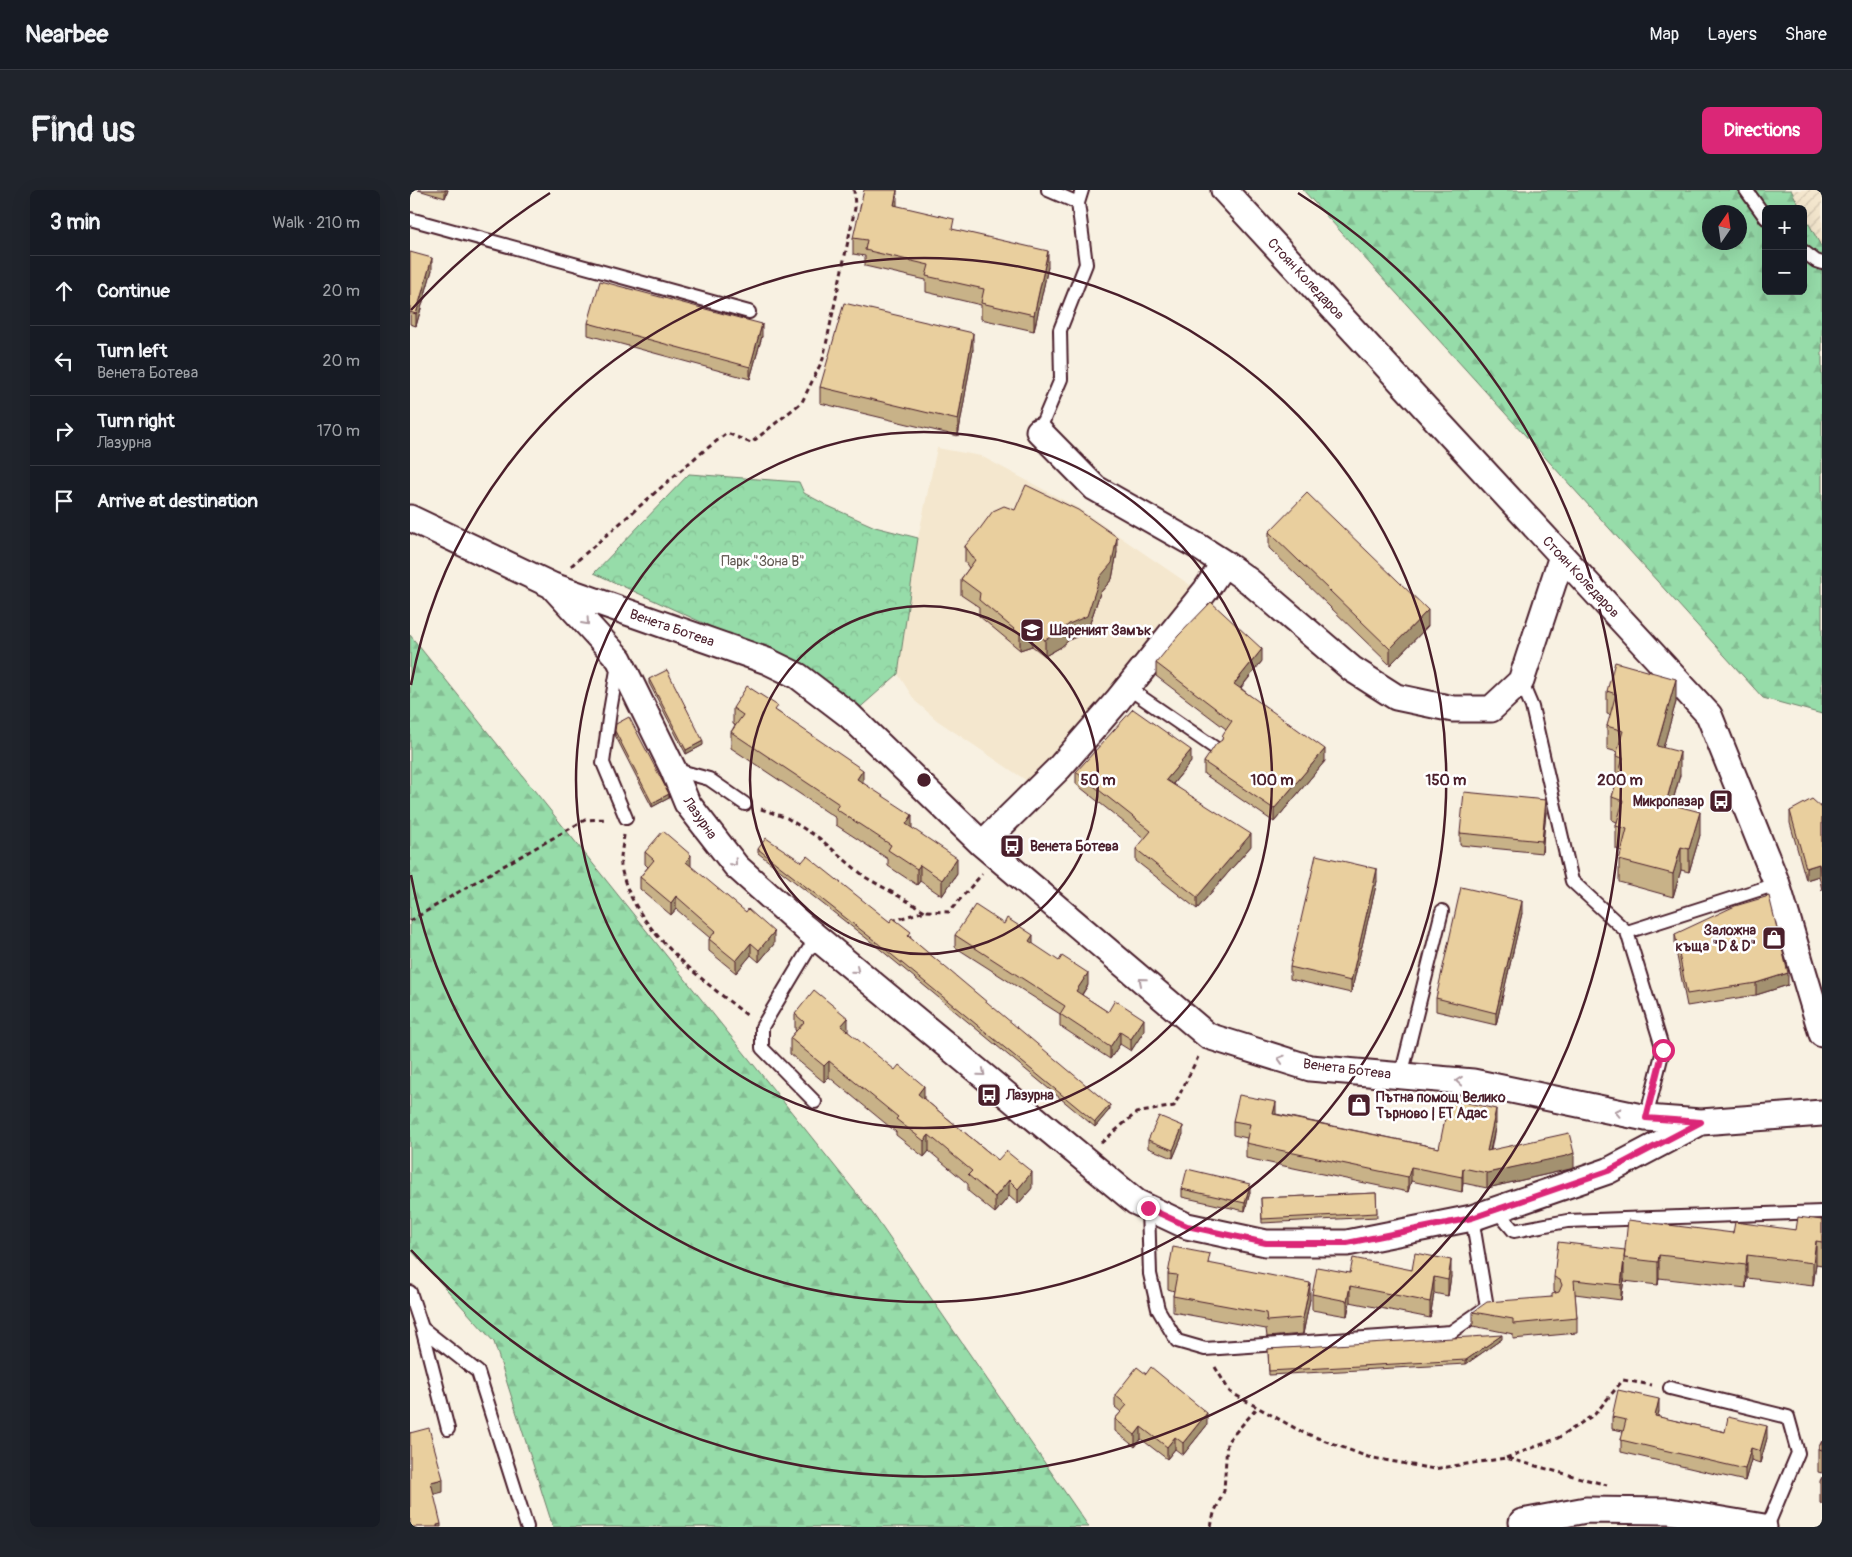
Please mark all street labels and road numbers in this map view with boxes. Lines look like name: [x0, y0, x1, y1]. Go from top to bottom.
street label: Стоян Коледаров: [1264, 235, 1348, 323]
street label: Стоян Коледаров: [1539, 533, 1623, 621]
street label: Венета Ботева: [627, 606, 717, 650]
street label: Лазурна: [679, 793, 721, 842]
street label: Венета Ботева: [1302, 1055, 1392, 1083]

